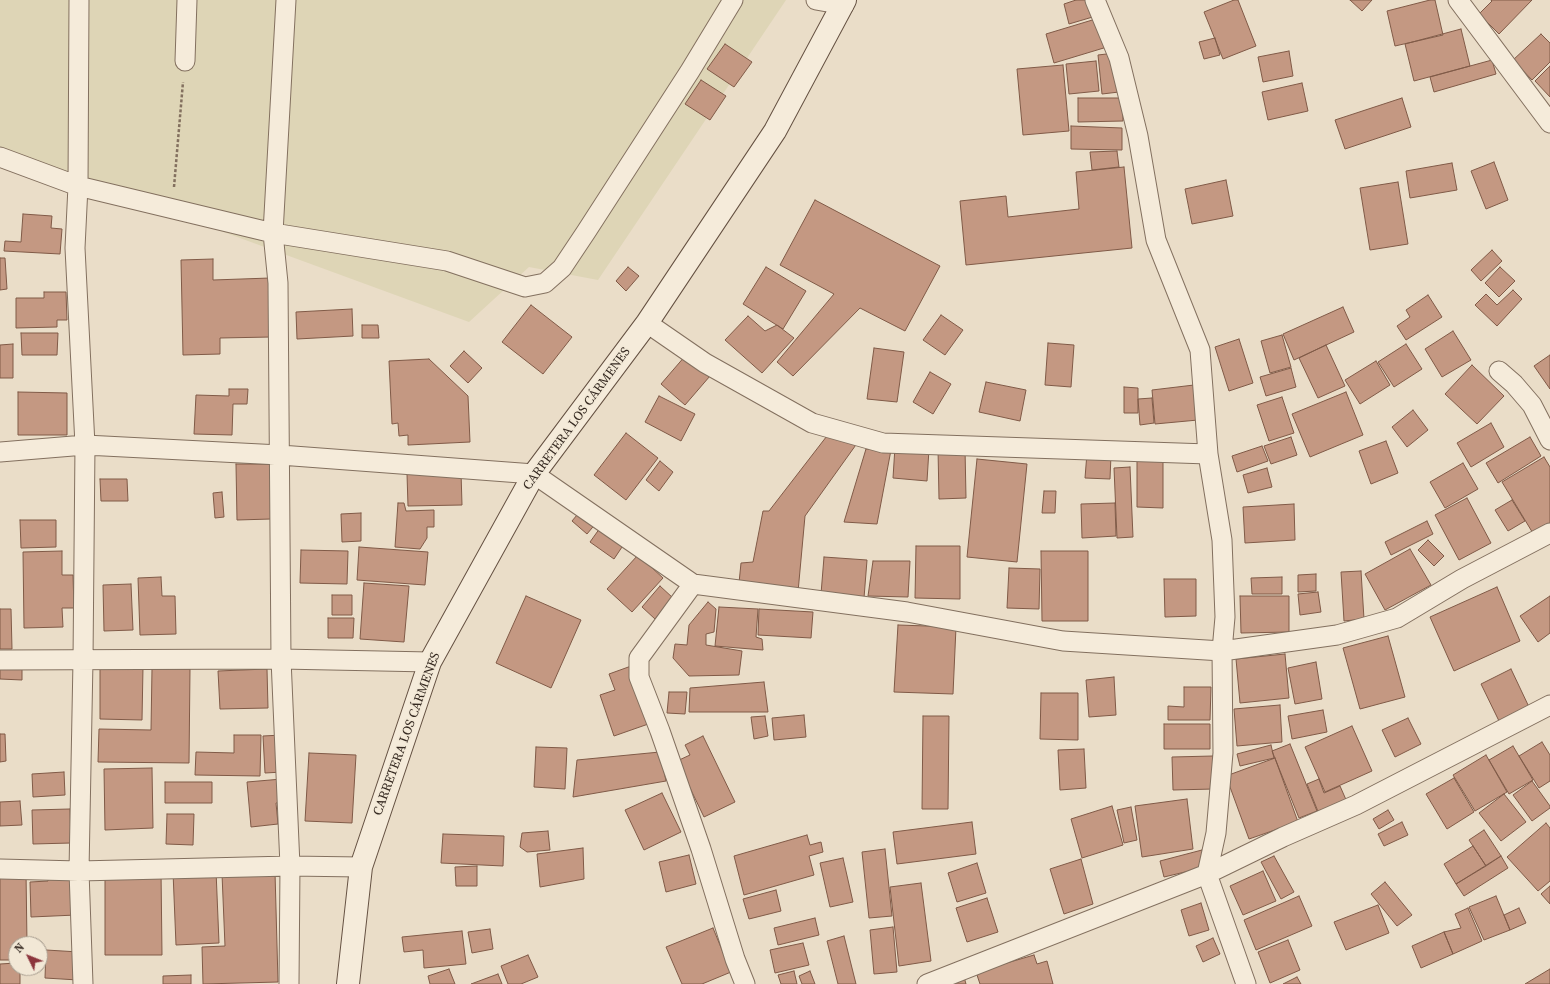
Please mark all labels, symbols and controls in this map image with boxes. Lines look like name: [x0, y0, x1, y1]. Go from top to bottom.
street label: CARRETERA LOS CÁRMENES: [520, 345, 634, 493]
street label: CARRETERA LOS CÁRMENES: [370, 650, 444, 818]
north arrow: [8, 936, 48, 976]
text: N: [11, 940, 28, 956]

